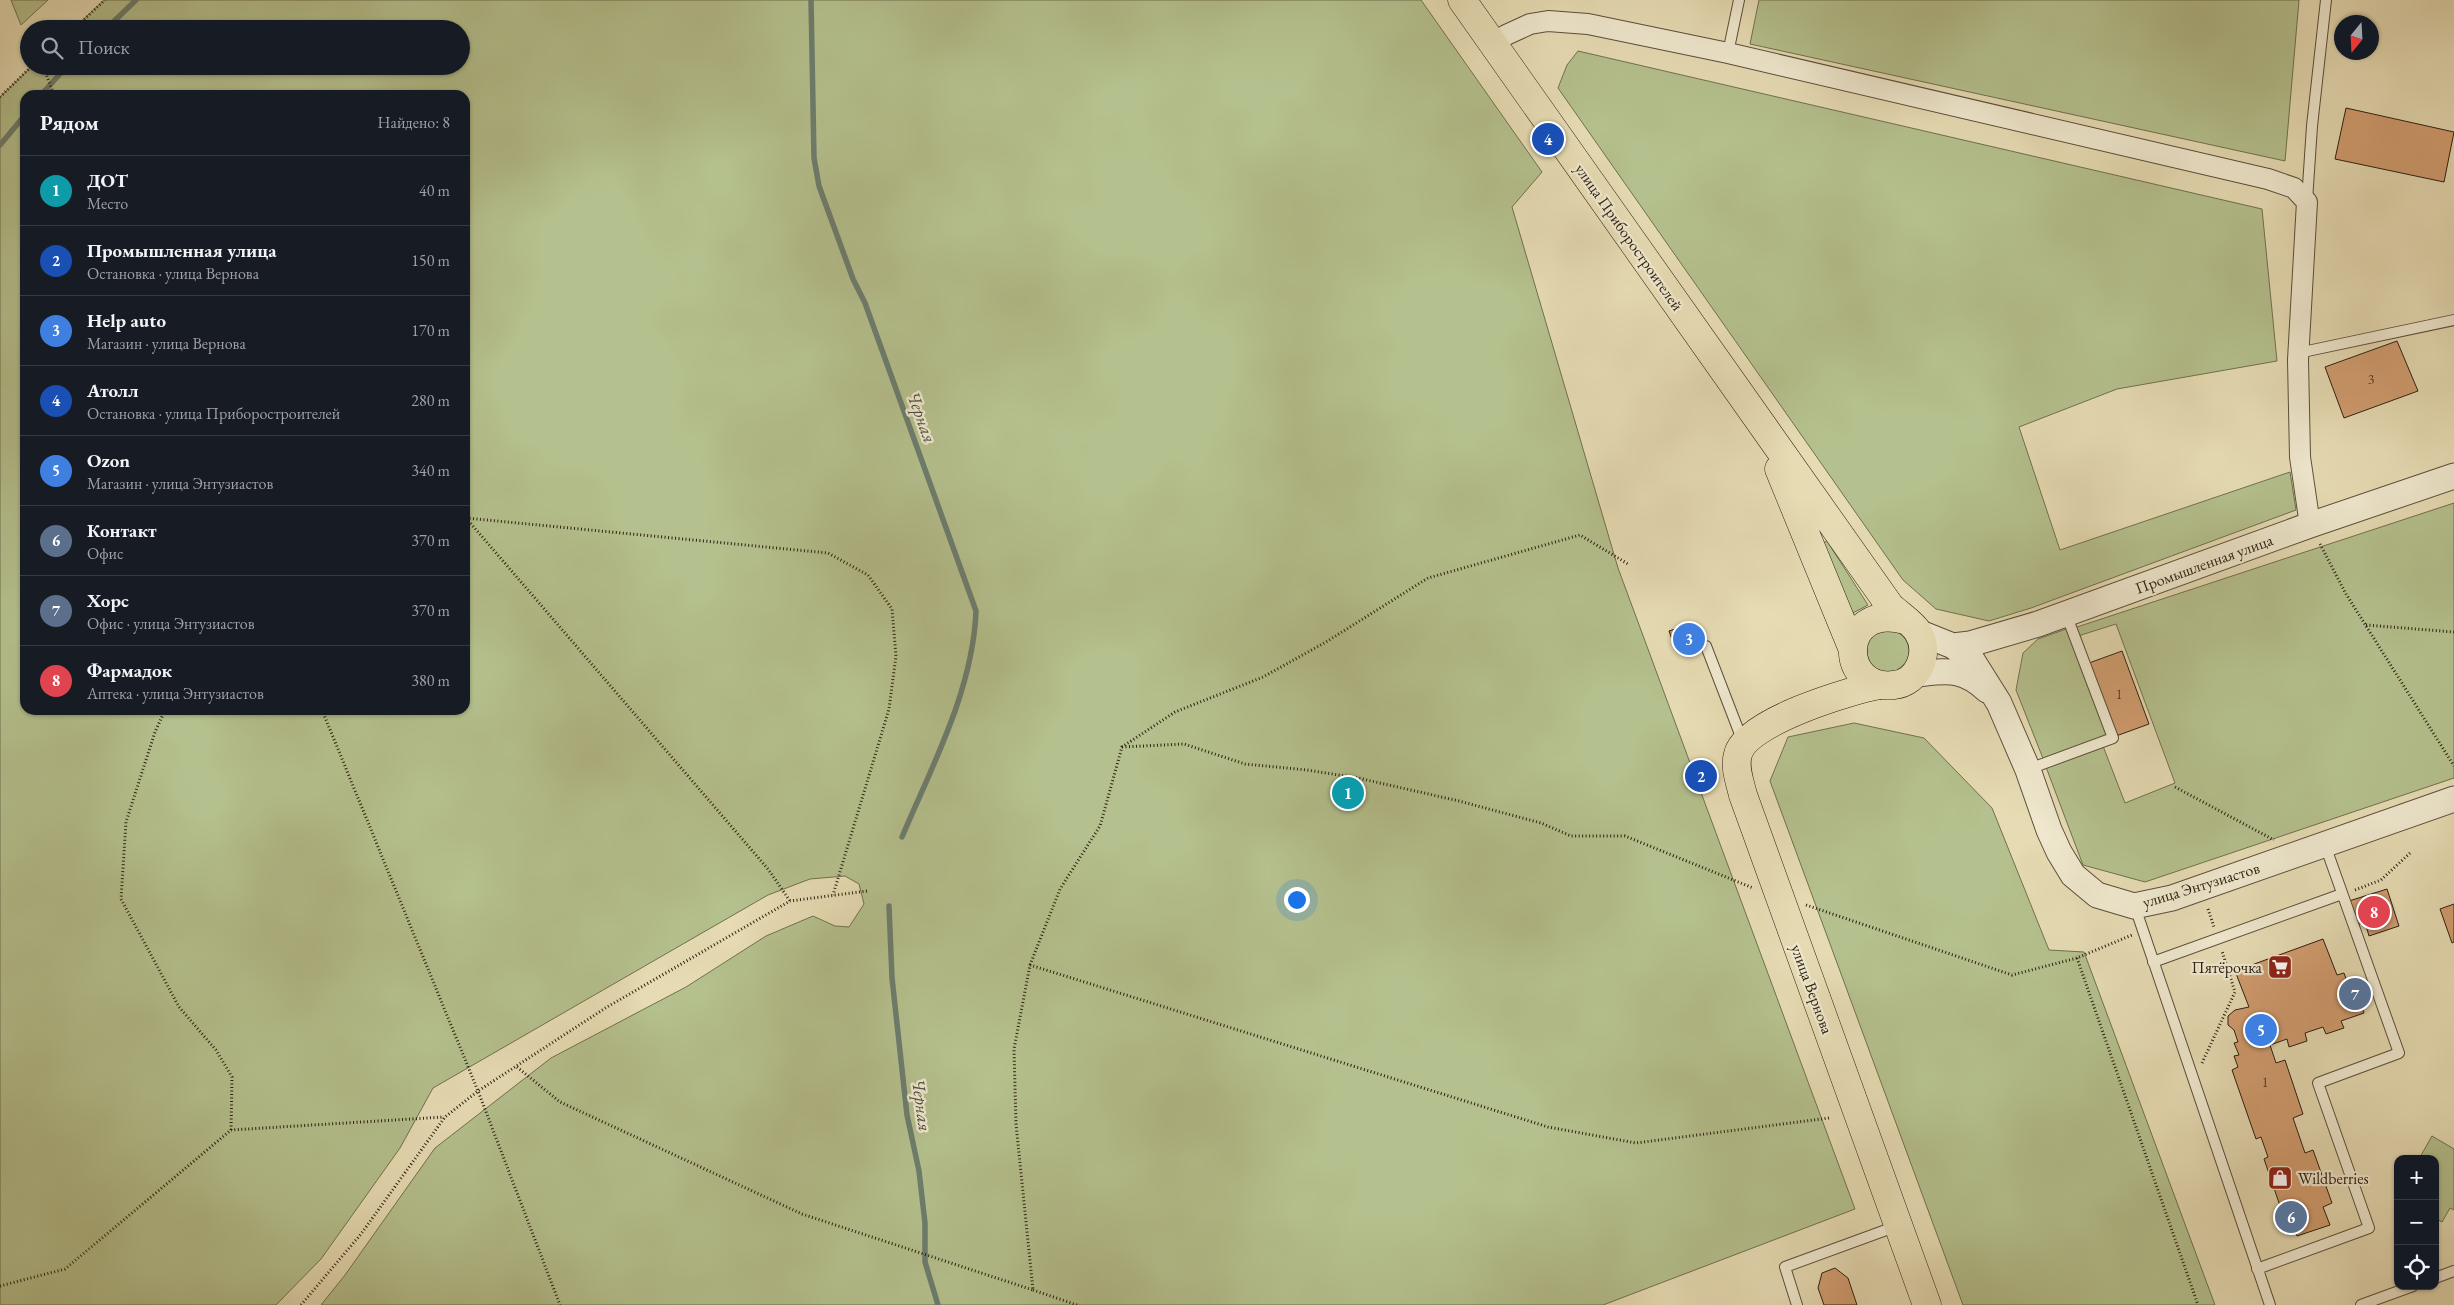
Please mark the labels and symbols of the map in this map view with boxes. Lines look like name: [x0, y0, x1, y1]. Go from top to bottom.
north arrow: [2334, 15, 2379, 60]
pin: 4: [1532, 120, 1564, 158]
street label: улица Приборостроителей: [1570, 159, 1688, 315]
house number: 3: [2368, 370, 2375, 388]
water label: Черная: [901, 388, 942, 446]
street label: Промышленная улица: [2132, 529, 2276, 599]
pin: 3: [1673, 620, 1705, 658]
house number: 1: [2116, 685, 2122, 703]
pin: 2: [1685, 757, 1717, 795]
pin: 1: [1332, 774, 1364, 812]
street label: улица Энтузиастов: [2140, 857, 2262, 913]
your location: [1284, 887, 1310, 913]
pin: 8: [2358, 893, 2390, 931]
street label: улица Вернова: [1786, 941, 1838, 1037]
supermarket icon: Пятёрочка: [2267, 954, 2293, 980]
place label: Пятёрочка: [2192, 957, 2263, 978]
pin: 7: [2339, 975, 2371, 1013]
pin: 5: [2245, 1011, 2277, 1049]
house number: 1: [2262, 1073, 2268, 1091]
water label: Черная: [906, 1077, 937, 1133]
shop icon: Wildberries: [2267, 1165, 2293, 1191]
place label: Wildberries: [2298, 1168, 2369, 1189]
pin: 6: [2275, 1198, 2307, 1236]

